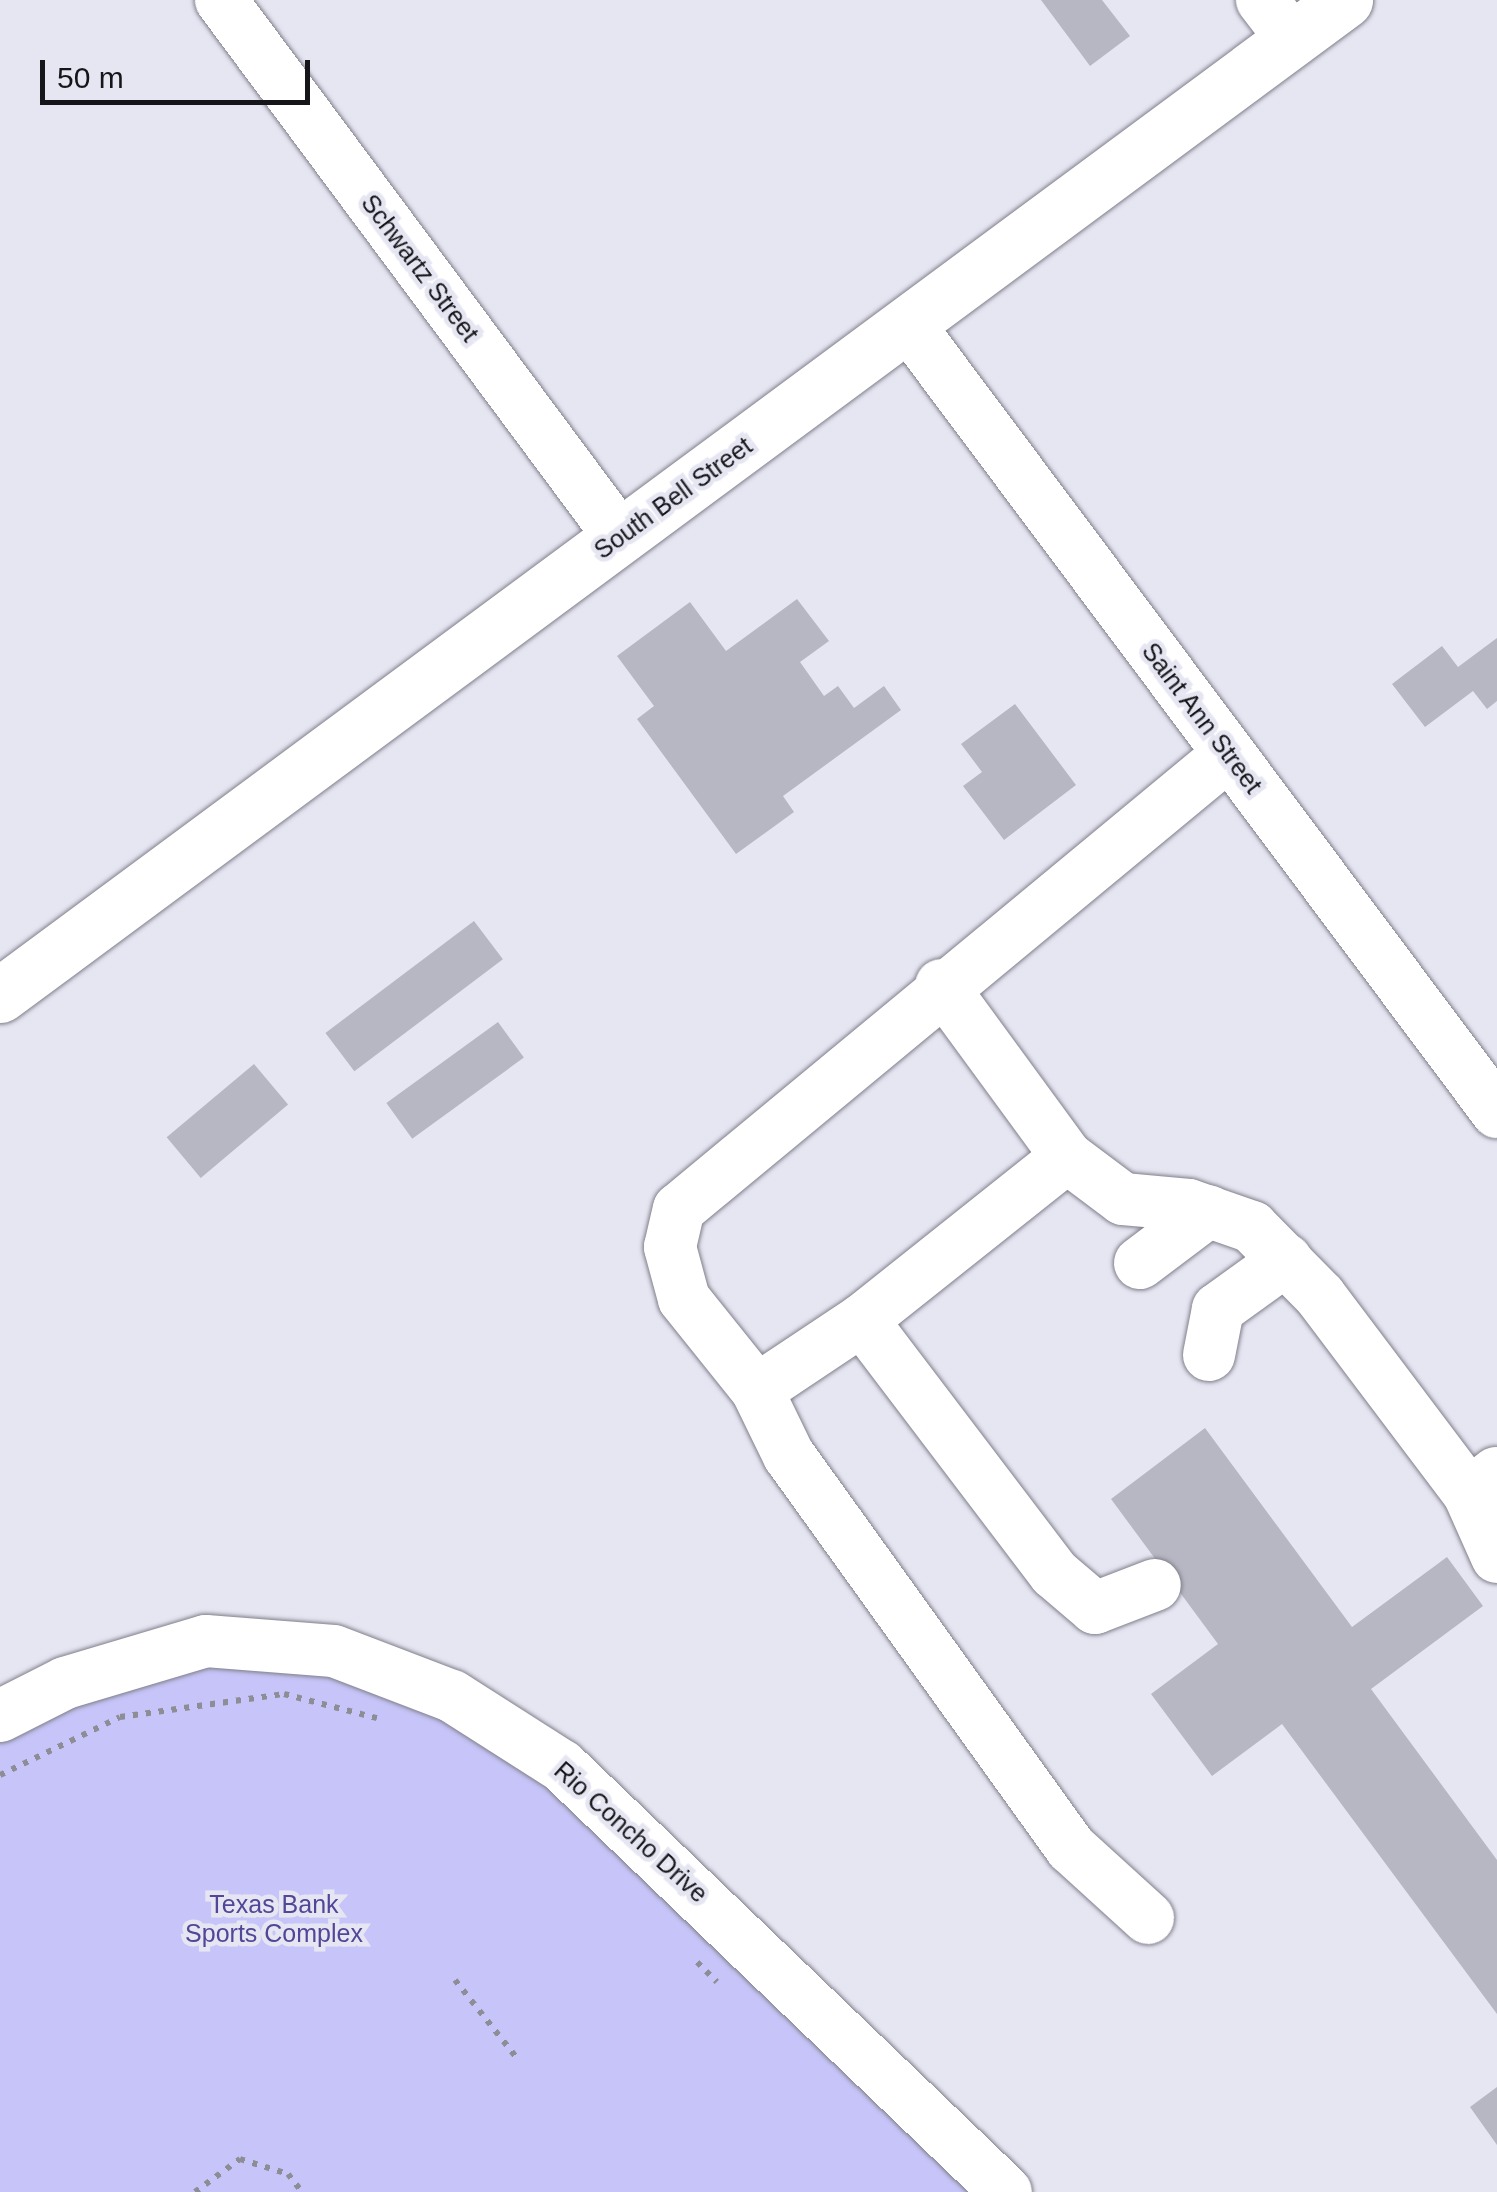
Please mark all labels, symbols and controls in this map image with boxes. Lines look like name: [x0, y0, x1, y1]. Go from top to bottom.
scale bar: [45, 40, 315, 102]
text: 50 m: [57, 61, 124, 94]
street label: Schwartz Street: [355, 189, 485, 347]
street label: South Bell Street: [588, 431, 758, 565]
street label: Saint Ann Street: [1135, 636, 1269, 800]
street label: Rio Concho Drive: [548, 1755, 714, 1909]
park label: Texas Bank Sports Complex: [185, 1890, 363, 1949]

